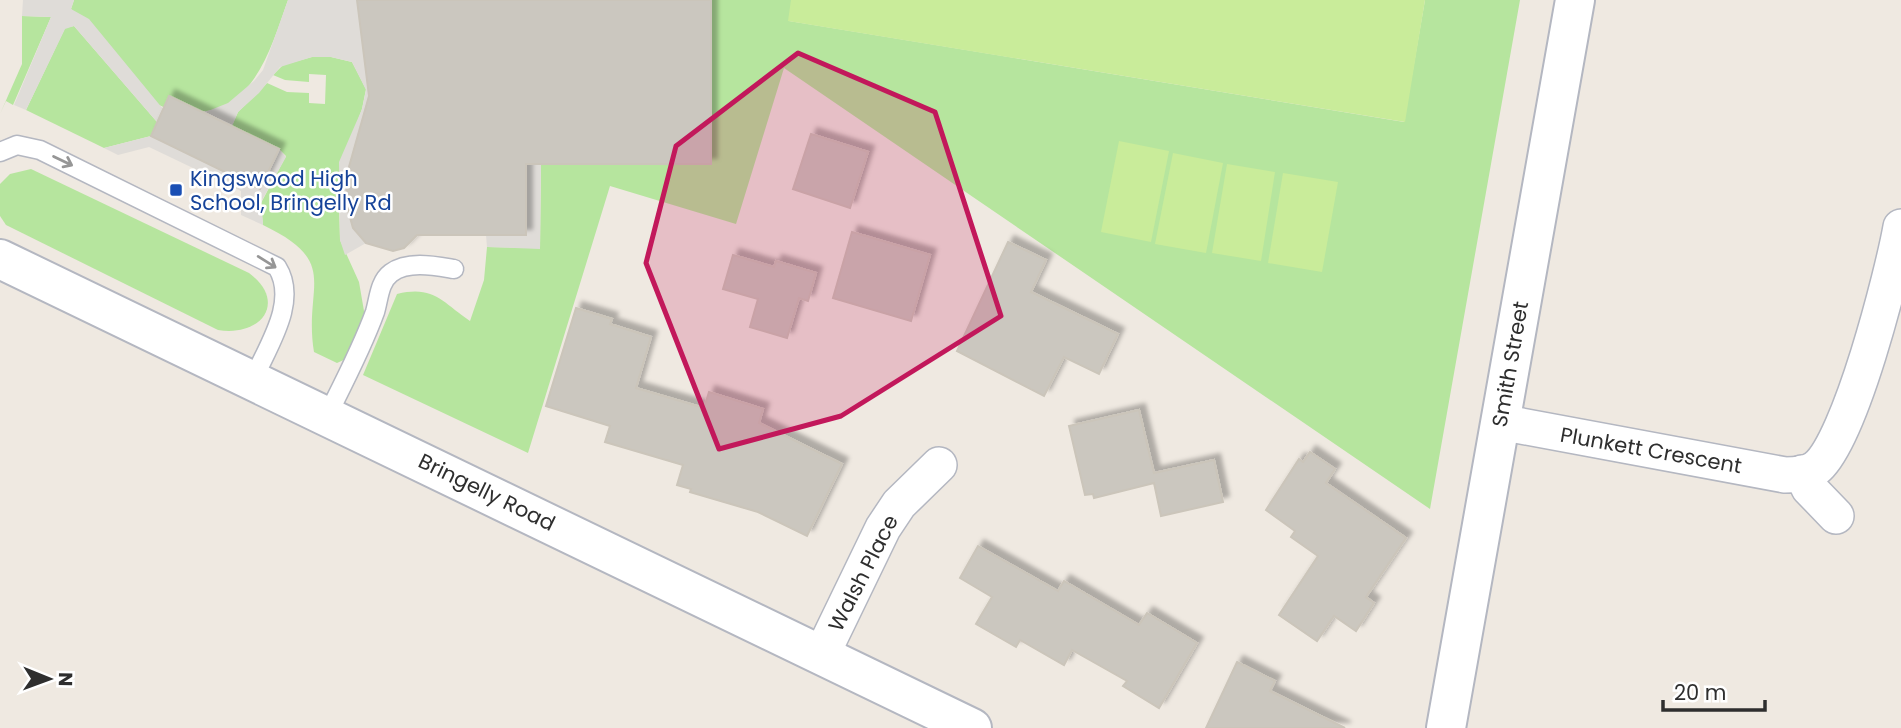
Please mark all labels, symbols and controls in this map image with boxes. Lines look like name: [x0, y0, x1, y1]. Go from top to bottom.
one-way arrow: [52, 155, 73, 169]
place label: Kingswood High School, Bringelly Rd: [190, 164, 392, 217]
marker: Kingswood High School, Bringelly Rd: [168, 182, 184, 198]
one-way arrow: [257, 255, 277, 269]
street label: Smith Street: [1485, 299, 1535, 429]
street label: Plunkett Crescent: [1558, 420, 1744, 480]
street label: Bringelly Road: [414, 446, 560, 538]
street label: Walsh Place: [821, 510, 905, 636]
north arrow: [14, 644, 84, 714]
scale bar: [1663, 668, 1764, 712]
text: N: [52, 672, 79, 687]
text: 20 m: [1674, 678, 1727, 707]

